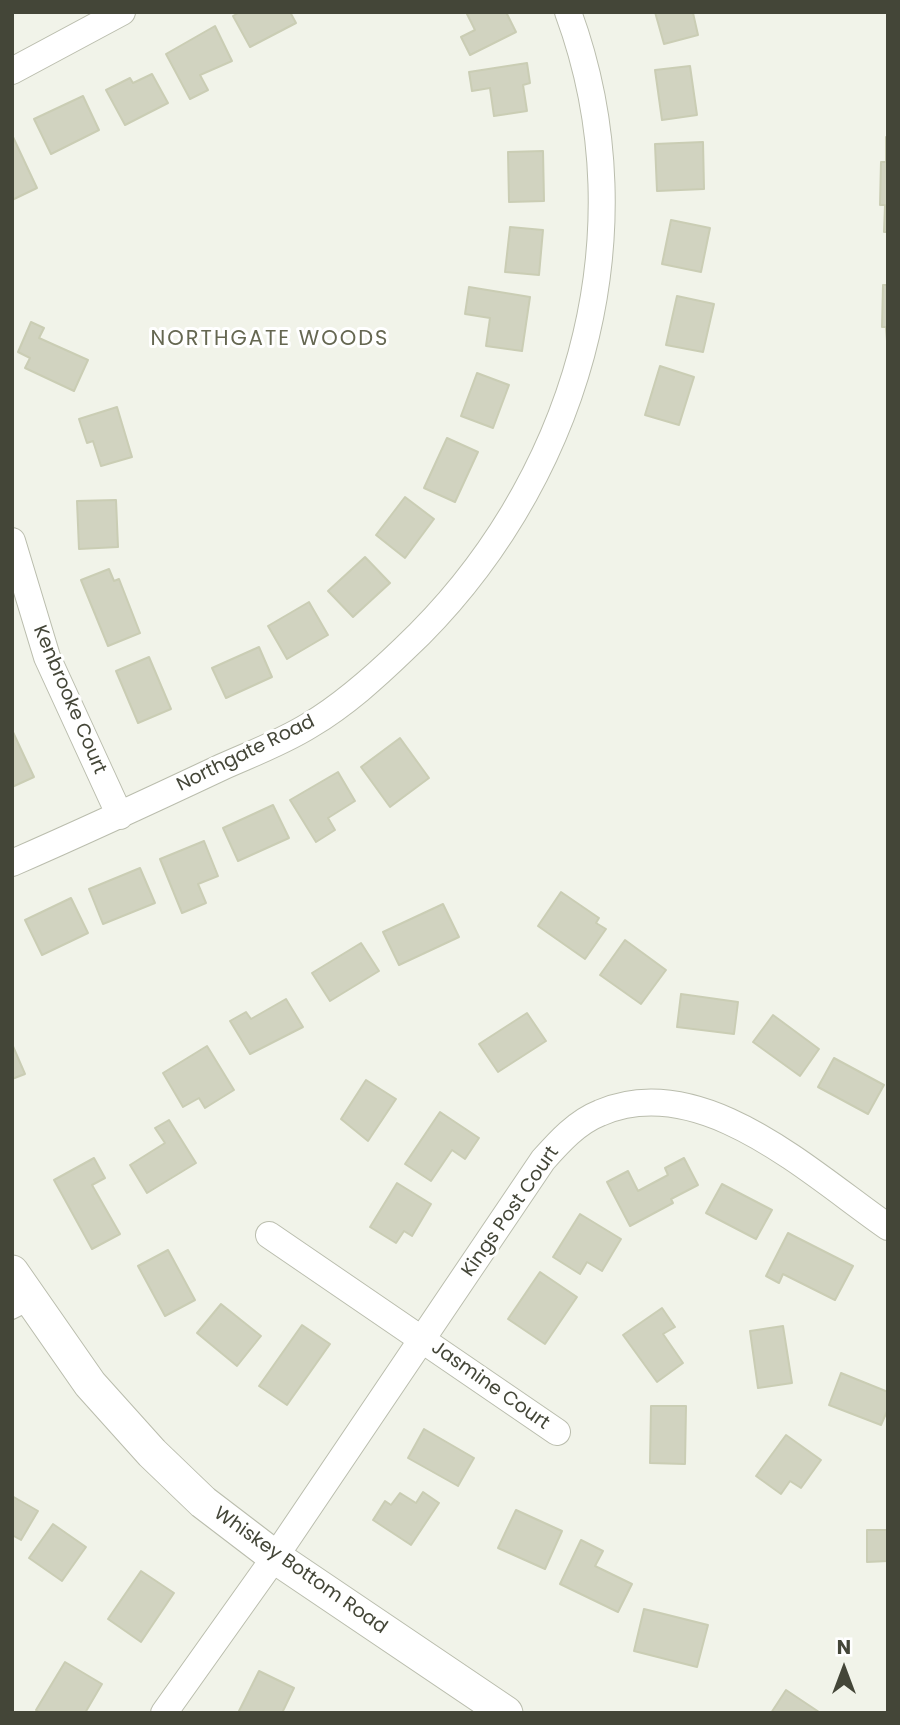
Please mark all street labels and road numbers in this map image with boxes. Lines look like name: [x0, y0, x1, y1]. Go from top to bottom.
street label: Kenbrooke Court: [27, 622, 111, 778]
street label: Northgate Road: [173, 711, 319, 797]
street label: Kings Post Court: [457, 1142, 565, 1282]
street label: Jasmine Court: [426, 1337, 554, 1435]
street label: Whiskey Bottom Road: [209, 1502, 391, 1640]

